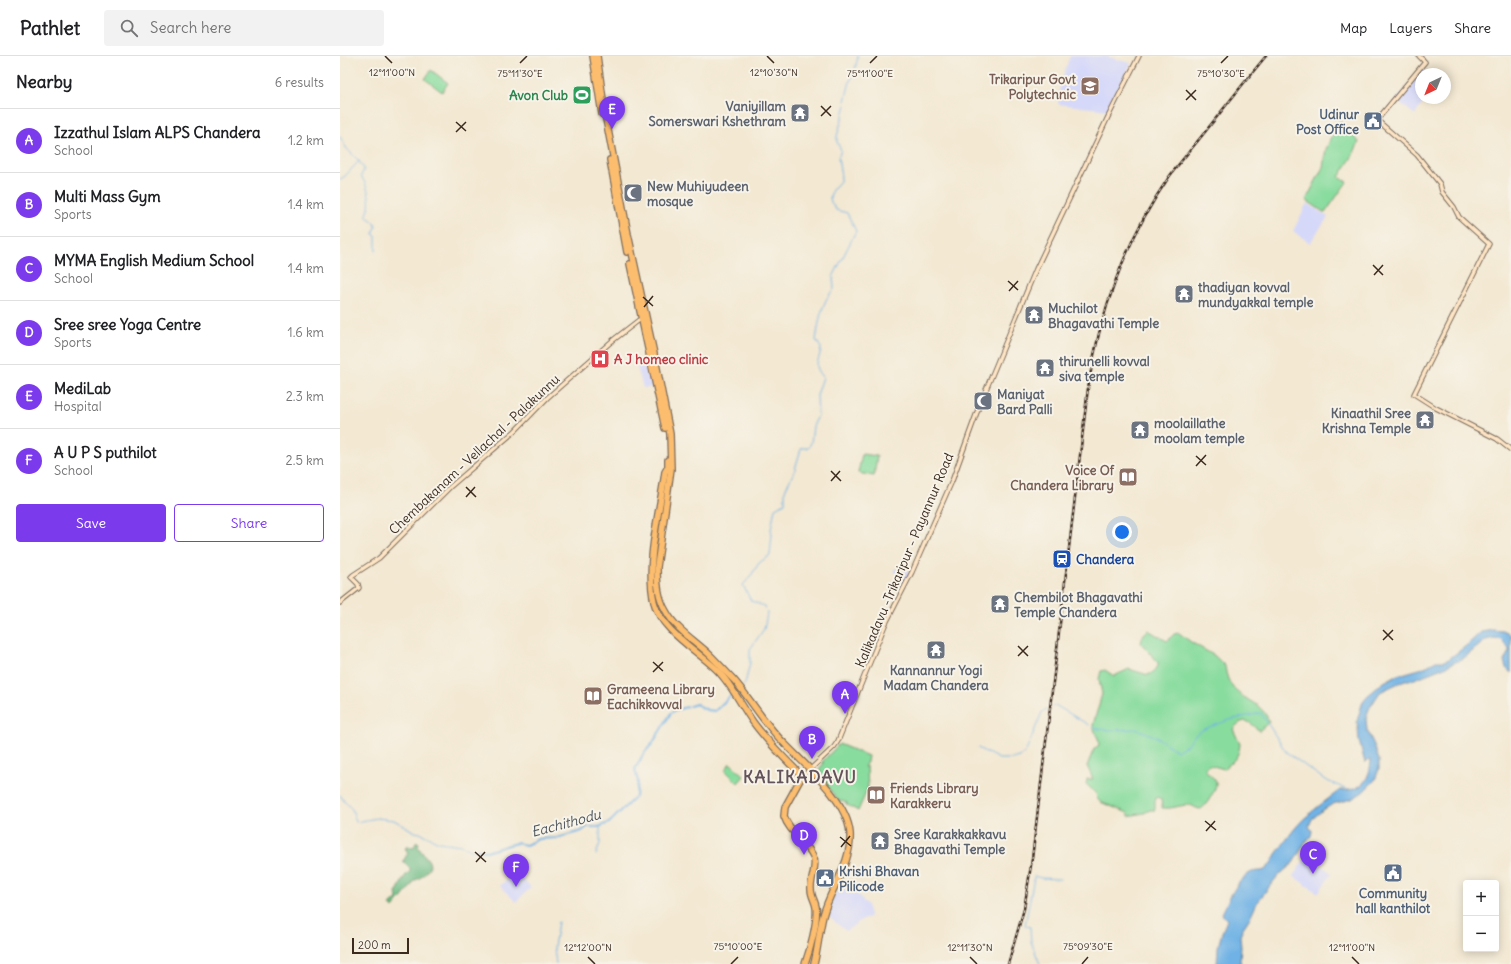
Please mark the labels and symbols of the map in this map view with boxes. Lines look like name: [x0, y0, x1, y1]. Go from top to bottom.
text: 12°11'00"N: [369, 66, 415, 79]
text: 12°10'30"N: [750, 66, 798, 79]
text: 75°11'30"E: [497, 67, 543, 80]
text: 75°11'00"E: [847, 67, 893, 80]
text: 75°10'30"E: [1197, 67, 1245, 80]
north arrow: [1415, 68, 1451, 104]
place label: Trikaripur Govt Polytechnic: [989, 71, 1077, 103]
school or university icon: Trikaripur Govt Polytechnic: [1079, 75, 1101, 97]
sports icon: Avon Club: [571, 84, 593, 106]
place label: Avon Club: [509, 87, 568, 104]
pin: E: [599, 96, 625, 129]
place label: Vaniyillam Somerswari Kshethram: [649, 98, 787, 130]
temple icon: Vaniyillam Somerswari Kshethram: [789, 102, 811, 124]
place label: Udinur Post Office: [1296, 106, 1360, 138]
public building icon: Udinur Post Office: [1362, 110, 1384, 132]
place label: New Muhiyudeen mosque: [647, 178, 749, 210]
mosque icon: New Muhiyudeen mosque: [622, 182, 644, 204]
place label: thadiyan kovval mundyakkal temple: [1198, 279, 1313, 311]
temple icon: thadiyan kovval mundyakkal temple: [1173, 283, 1195, 305]
place label: Muchilot Bhagavathi Temple: [1048, 300, 1159, 332]
temple icon: Muchilot Bhagavathi Temple: [1023, 304, 1045, 326]
hospital icon: A J homeo clinic: [589, 348, 611, 370]
place label: A J homeo clinic: [614, 351, 709, 368]
place label: thirunelli kovval siva temple: [1059, 353, 1150, 385]
temple icon: thirunelli kovval siva temple: [1034, 357, 1056, 379]
street label: Chembakanam - Vellachal - Palakunnu: [385, 370, 564, 538]
place label: Maniyat Bard Palli: [997, 386, 1053, 418]
mosque icon: Maniyat Bard Palli: [972, 390, 994, 412]
place label: Kinaathil Sree Krishna Temple: [1322, 405, 1411, 437]
temple icon: Kinaathil Sree Krishna Temple: [1414, 409, 1436, 431]
place label: moolaillathe moolam temple: [1154, 415, 1245, 447]
temple icon: moolaillathe moolam temple: [1129, 419, 1151, 441]
street label: Kalikadavu -Trikaripur - Payannur Road: [851, 450, 958, 670]
place label: Voice Of Chandera Library: [1010, 462, 1115, 494]
library icon: Voice Of Chandera Library: [1117, 466, 1139, 488]
your location: [1112, 522, 1132, 542]
station icon: Chandera: [1051, 548, 1073, 570]
place label: Chandera: [1076, 551, 1135, 568]
place label: Chembilot Bhagavathi Temple Chandera: [1014, 589, 1143, 621]
temple icon: Chembilot Bhagavathi Temple Chandera: [989, 593, 1011, 615]
temple icon: Kannannur Yogi Madam Chandera: [925, 639, 947, 661]
place label: Kannannur Yogi Madam Chandera: [883, 662, 989, 694]
place label: Grameena Library Eachikkovval: [607, 681, 715, 713]
pin: A: [832, 681, 858, 714]
library icon: Grameena Library Eachikkovval: [582, 685, 604, 707]
pin: B: [799, 726, 825, 759]
district label: KALIKADAVU: [743, 766, 857, 788]
place label: Friends Library Karakkeru: [890, 780, 979, 812]
library icon: Friends Library Karakkeru: [865, 784, 887, 806]
water label: Eachithodu: [529, 805, 604, 841]
pin: D: [791, 822, 817, 855]
place label: Sree Karakkakkavu Bhagavathi Temple: [894, 826, 1007, 858]
temple icon: Sree Karakkakkavu Bhagavathi Temple: [869, 830, 891, 852]
pin: C: [1300, 841, 1326, 874]
pin: F: [503, 854, 529, 887]
public building icon: Community hall kanthilot: [1382, 862, 1404, 884]
place label: Krishi Bhavan Pilicode: [839, 863, 920, 895]
public building icon: Krishi Bhavan Pilicode: [814, 867, 836, 889]
place label: Community hall kanthilot: [1356, 885, 1431, 917]
scale bar: [352, 936, 409, 955]
text: 75°10'00"E: [714, 940, 763, 953]
text: 75°09'30"E: [1063, 940, 1113, 953]
text: 12°12'00"N: [564, 941, 612, 954]
text: 12°11'30"N: [947, 941, 993, 954]
text: 12°11'00"N: [1329, 941, 1375, 954]

